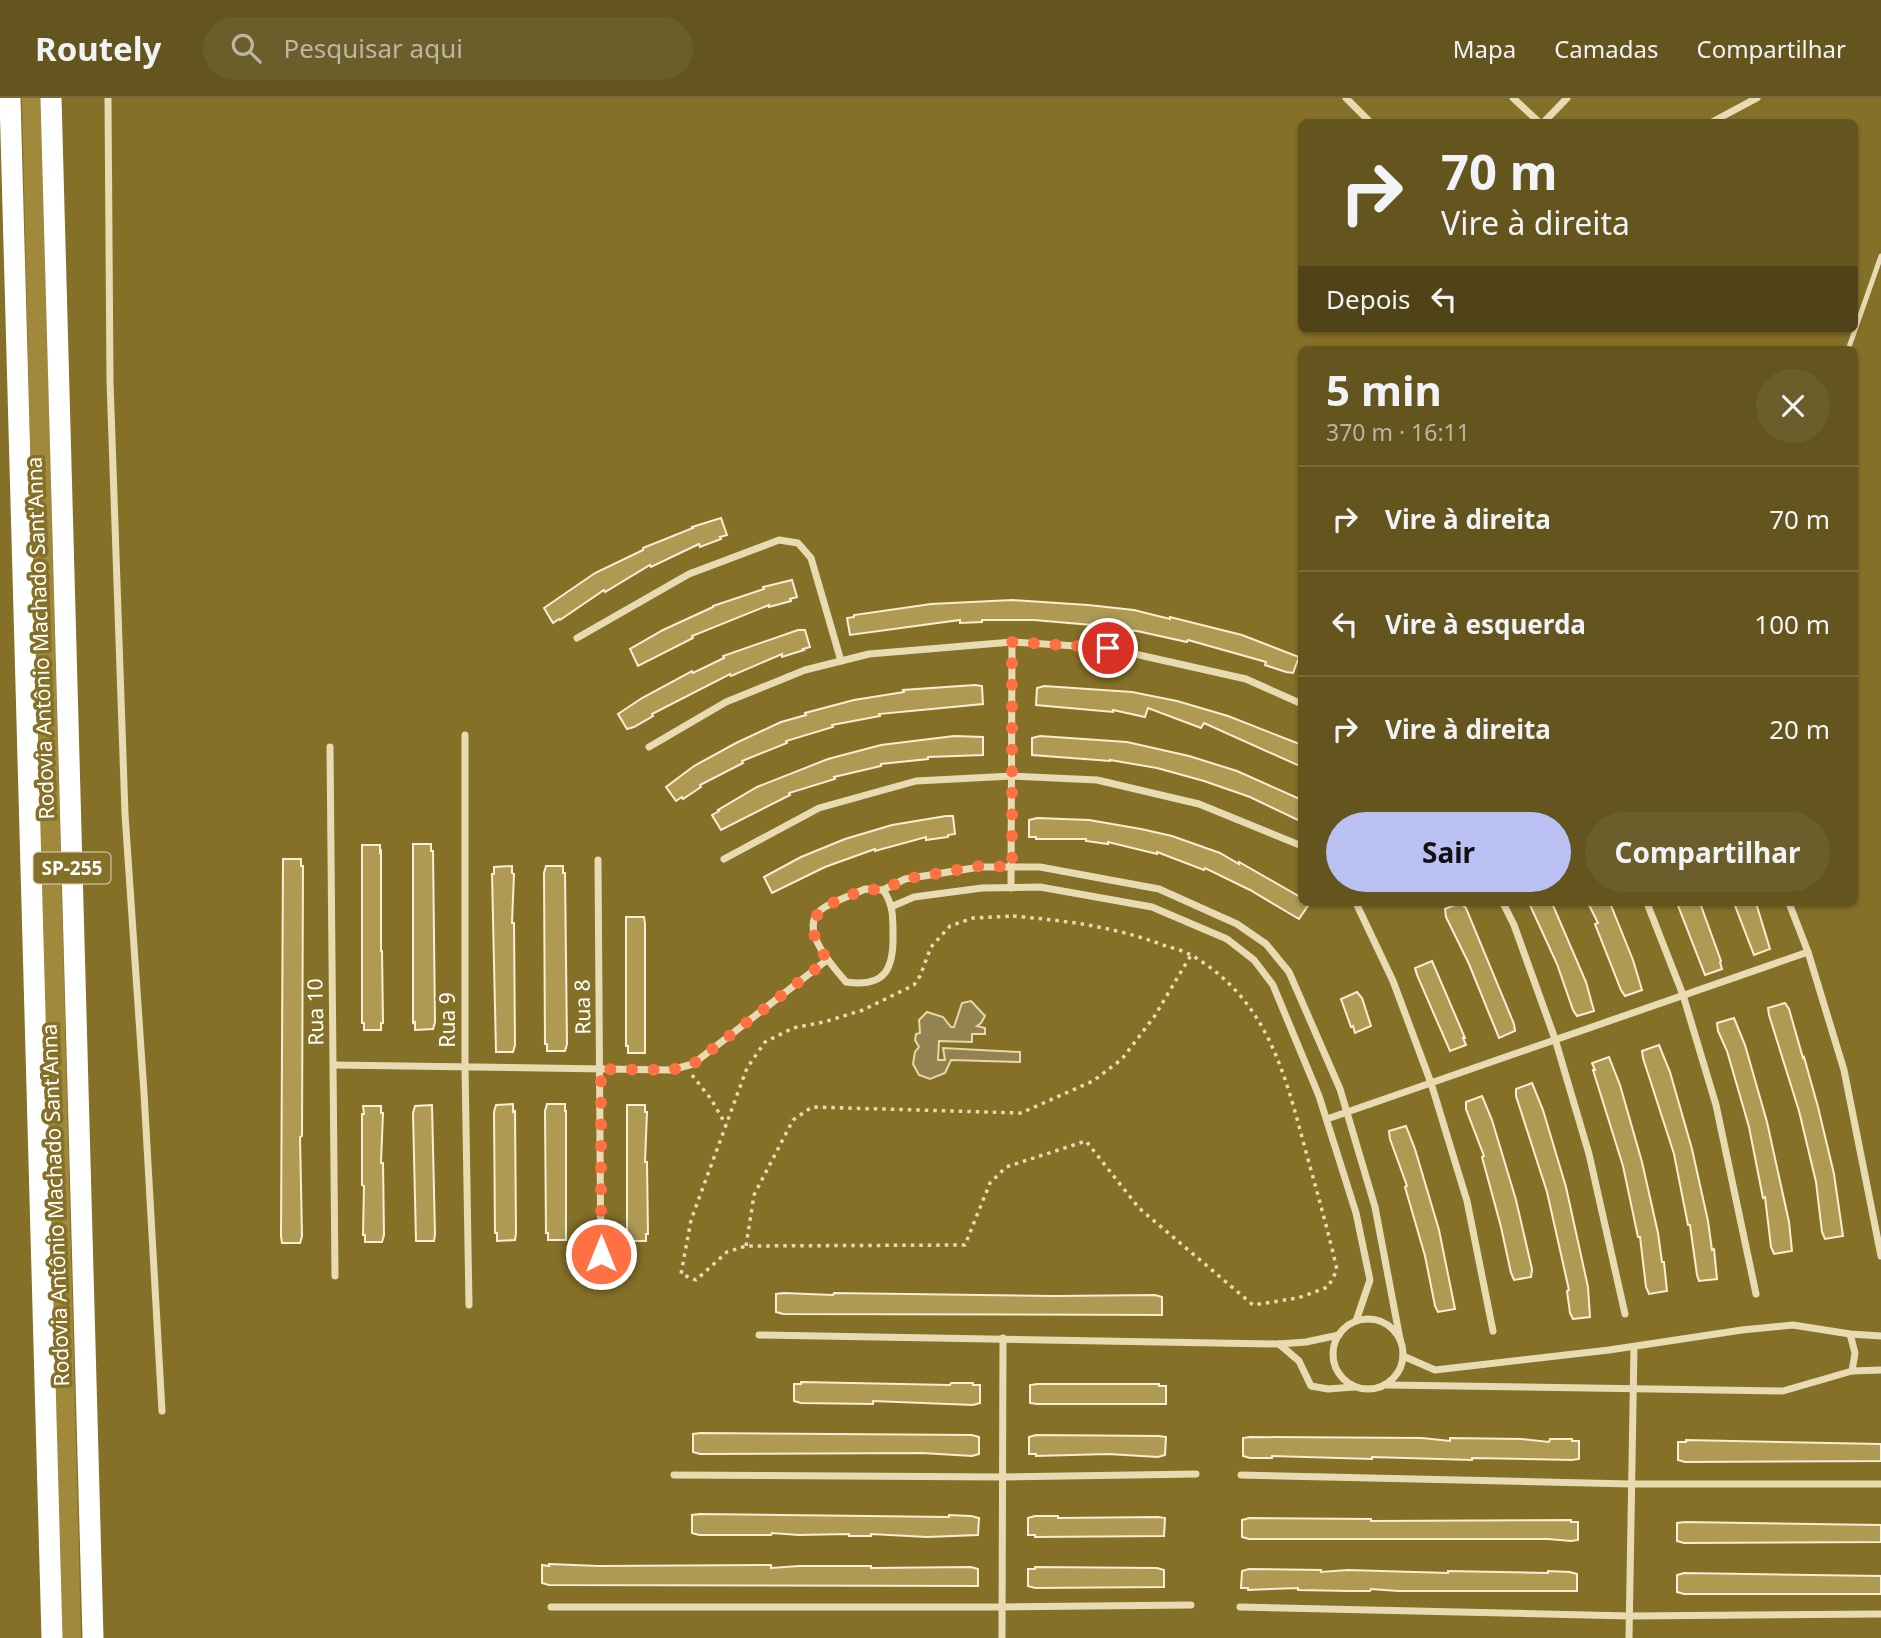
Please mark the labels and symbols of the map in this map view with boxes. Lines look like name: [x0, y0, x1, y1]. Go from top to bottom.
street label: Rodovia Antônio Machado Sant'Anna: [20, 456, 60, 820]
pin: [1078, 618, 1138, 678]
road number: SP-255: [34, 852, 110, 884]
street label: Rua 10: [300, 978, 330, 1046]
street label: Rua 8: [568, 979, 596, 1035]
street label: Rua 9: [433, 992, 461, 1048]
street label: Rodovia Antônio Machado Sant'Anna: [35, 1023, 75, 1387]
position arrow: [564, 1217, 638, 1291]

